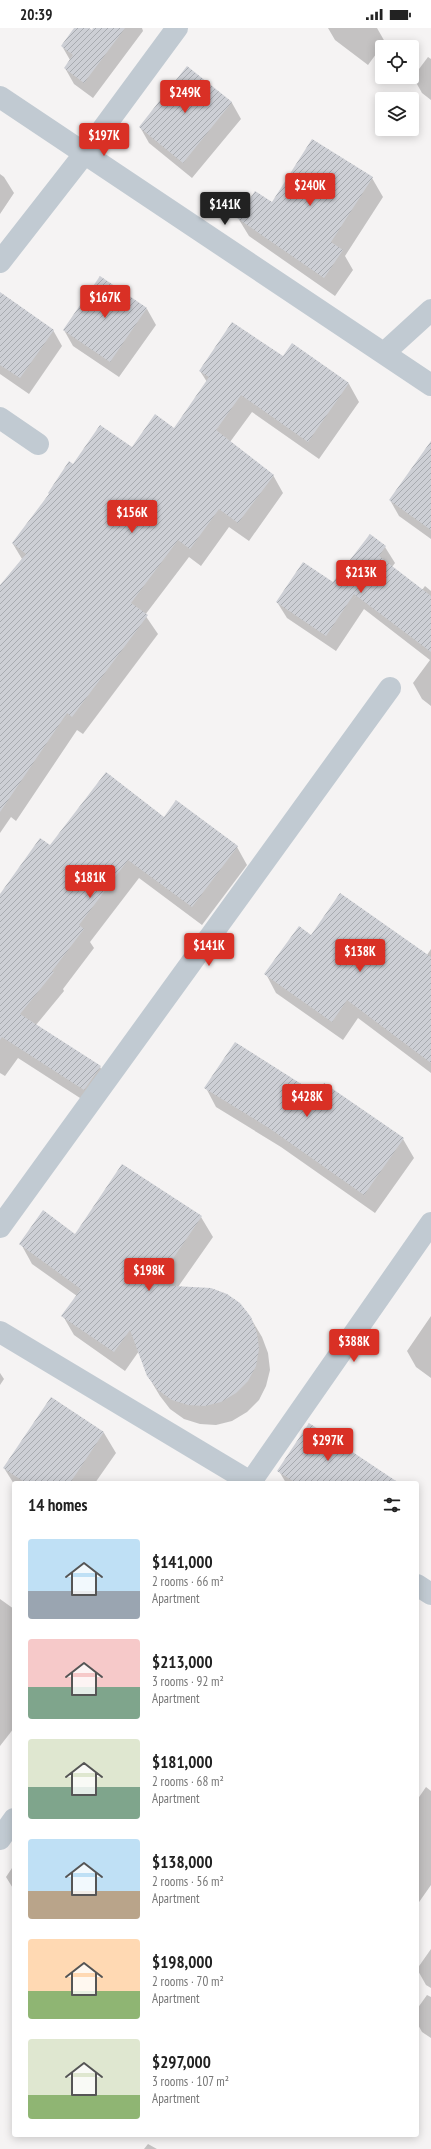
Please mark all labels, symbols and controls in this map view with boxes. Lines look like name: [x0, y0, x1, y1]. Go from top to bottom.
text: 20:39: [20, 5, 52, 24]
map controls: [375, 40, 419, 136]
button: locate: [375, 40, 419, 84]
pin: $249K: [157, 80, 213, 114]
text: $249K: [169, 84, 201, 101]
button: layers: [375, 92, 419, 136]
pin: $197K: [76, 123, 132, 157]
text: $197K: [88, 127, 120, 144]
pin: $240K: [282, 173, 338, 207]
text: $240K: [294, 177, 326, 194]
pin: $141K: [197, 192, 253, 226]
text: $141K: [209, 196, 241, 213]
pin: $167K: [77, 285, 133, 319]
text: $167K: [89, 289, 121, 306]
pin: $156K: [104, 500, 160, 534]
text: $156K: [116, 504, 148, 521]
pin: $213K: [333, 560, 389, 594]
text: $213K: [345, 564, 377, 581]
pin: $181K: [62, 865, 118, 899]
text: $181K: [74, 869, 106, 886]
pin: $141K: [181, 933, 237, 967]
text: $141K: [193, 937, 225, 954]
pin: $138K: [332, 939, 388, 973]
text: $138K: [344, 943, 376, 960]
pin: $428K: [279, 1084, 335, 1118]
text: $428K: [291, 1088, 323, 1105]
pin: $198K: [121, 1258, 177, 1292]
text: $198K: [133, 1262, 165, 1279]
pin: $388K: [326, 1329, 382, 1363]
text: $388K: [338, 1333, 370, 1350]
pin: $297K: [300, 1428, 356, 1462]
text: $297K: [312, 1432, 344, 1449]
text: 14 homes: [28, 1494, 87, 1516]
icon: filters: [381, 1494, 403, 1516]
text: $141,000: [152, 1551, 213, 1573]
icon: home: [60, 1555, 108, 1603]
text: 2 rooms · 66 m²: [152, 1573, 224, 1590]
text: Apartment: [152, 1590, 200, 1607]
text: $213,000: [152, 1651, 213, 1673]
icon: home: [60, 1655, 108, 1703]
text: 3 rooms · 92 m²: [152, 1673, 224, 1690]
text: Apartment: [152, 1690, 200, 1707]
text: $181,000: [152, 1751, 213, 1773]
icon: home: [60, 1755, 108, 1803]
text: 2 rooms · 68 m²: [152, 1773, 224, 1790]
text: Apartment: [152, 1790, 200, 1807]
text: $138,000: [152, 1851, 213, 1873]
icon: home: [60, 1855, 108, 1903]
text: 2 rooms · 56 m²: [152, 1873, 224, 1890]
text: Apartment: [152, 1890, 200, 1907]
text: $198,000: [152, 1951, 213, 1973]
icon: home: [60, 1955, 108, 2003]
text: 2 rooms · 70 m²: [152, 1973, 224, 1990]
text: Apartment: [152, 1990, 200, 2007]
text: $297,000: [152, 2051, 211, 2073]
icon: home: [60, 2055, 108, 2103]
text: 3 rooms · 107 m²: [152, 2073, 229, 2090]
text: Apartment: [152, 2090, 200, 2107]

